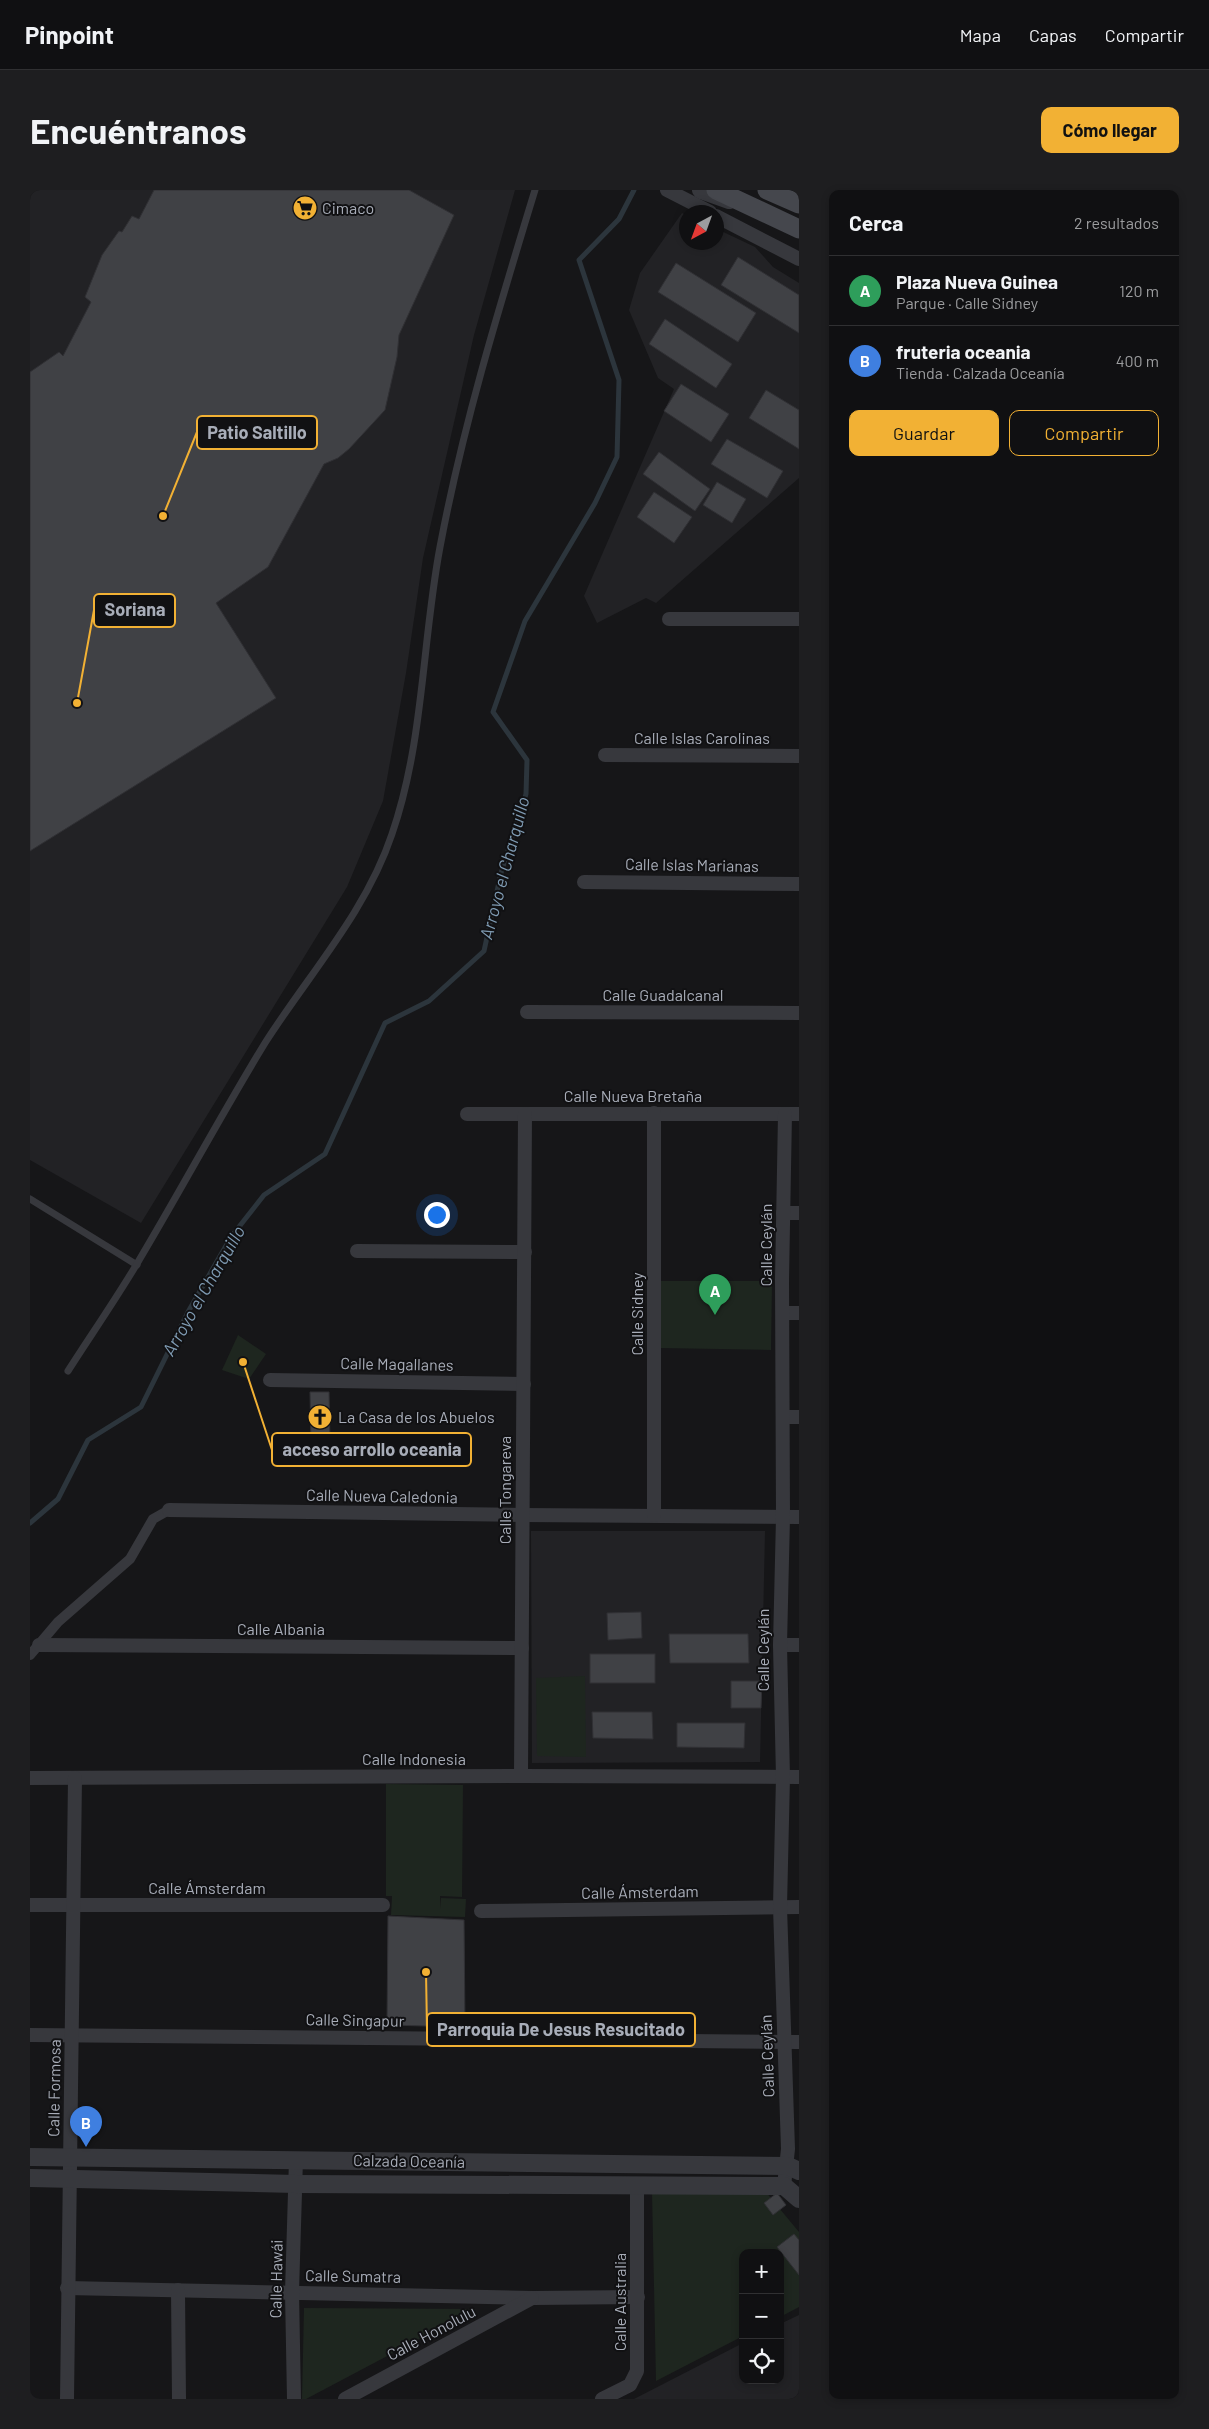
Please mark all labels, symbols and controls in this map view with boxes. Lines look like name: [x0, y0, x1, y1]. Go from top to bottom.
text: Pinpoint: [25, 20, 114, 49]
text: Mapa: [960, 24, 1001, 46]
text: Capas: [1029, 24, 1077, 46]
text: Compartir: [1105, 24, 1184, 46]
button: Cómo llegar: [1041, 107, 1179, 153]
text: Encuéntranos: [30, 109, 247, 151]
supermarket icon: Cimaco: [292, 195, 318, 221]
place label: Cimaco: [322, 198, 374, 217]
north arrow: [679, 205, 724, 250]
text: Cerca: [849, 210, 903, 235]
text: 2 resultados: [1074, 213, 1159, 232]
text: Plaza Nueva Guinea: [896, 270, 1058, 293]
text: A: [860, 281, 870, 300]
text: 120 m: [1119, 281, 1159, 300]
text: Parque · Calle Sidney: [896, 293, 1038, 312]
text: fruteria oceania: [896, 340, 1031, 363]
text: B: [860, 351, 870, 370]
text: 400 m: [1116, 351, 1159, 370]
text: Tienda · Calzada Oceanía: [896, 363, 1065, 382]
button: Guardar: [849, 410, 999, 456]
button: Compartir: [1009, 410, 1159, 456]
callout: Patio Saltillo: [197, 416, 317, 449]
text: Patio Saltillo: [207, 421, 307, 443]
callout: Soriana: [94, 594, 175, 627]
text: Soriana: [104, 598, 166, 620]
street label: Calle Islas Carolinas: [634, 728, 770, 747]
water label: Arroyo el Charquillo: [474, 794, 534, 941]
street label: Calle Islas Marianas: [625, 854, 759, 875]
street label: Calle Guadalcanal: [603, 985, 724, 1004]
street label: Calle Nueva Bretaña: [564, 1086, 702, 1105]
your location: [424, 1202, 450, 1228]
street label: Calle Ceylán: [756, 1204, 775, 1286]
water label: Arroyo el Charquillo: [157, 1221, 249, 1360]
street label: Calle Sidney: [627, 1272, 646, 1356]
pin: A: [699, 1274, 731, 1315]
street label: Calle Magallanes: [340, 1353, 454, 1374]
church icon: La Casa de los Abuelos: [307, 1404, 333, 1430]
place label: La Casa de los Abuelos: [338, 1407, 495, 1426]
callout: acceso arrollo oceania: [272, 1433, 471, 1466]
street label: Calle Tongareva: [495, 1436, 514, 1544]
text: acceso arrollo oceania: [282, 1438, 462, 1460]
street label: Calle Nueva Caledonia: [306, 1485, 458, 1506]
street label: Calle Ceylán: [753, 1609, 772, 1691]
street label: Calle Albania: [237, 1619, 325, 1638]
street label: Calle Indonesia: [362, 1749, 466, 1768]
street label: Calle Ámsterdam: [148, 1878, 266, 1897]
street label: Calle Ámsterdam: [581, 1881, 699, 1902]
street label: Calle Singapur: [305, 2009, 405, 2030]
callout: Parroquia De Jesus Resucitado: [427, 2013, 695, 2046]
street label: Calle Ceylán: [756, 2014, 777, 2098]
text: Parroquia De Jesus Resucitado: [437, 2018, 685, 2040]
street label: Calle Formosa: [43, 2039, 64, 2137]
pin: B: [70, 2106, 102, 2147]
street label: Calzada Oceanía: [353, 2150, 465, 2171]
street label: Calle Hawái: [265, 2239, 286, 2319]
map controls: [739, 2249, 784, 2384]
button: +: [739, 2249, 784, 2294]
street label: Calle Australia: [610, 2253, 629, 2351]
street label: Calle Sumatra: [305, 2265, 401, 2286]
button: −: [739, 2294, 784, 2339]
street label: Calle Honolulu: [383, 2301, 478, 2364]
button: locate: [739, 2339, 784, 2384]

